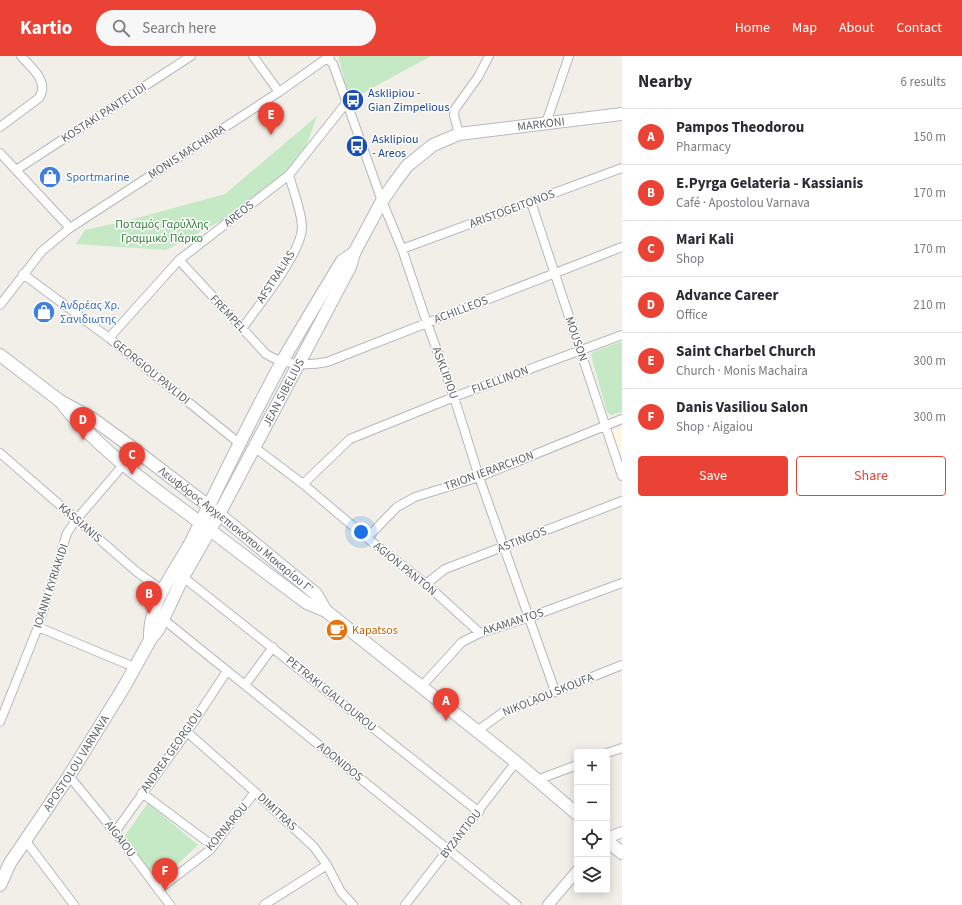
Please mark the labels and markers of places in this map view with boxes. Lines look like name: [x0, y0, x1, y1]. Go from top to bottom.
place label: Asklipiou - Gian Zimpelious: [368, 85, 449, 116]
bus stop icon: Asklipiou - Gian Zimpelious: [340, 87, 366, 113]
pin: E: [258, 102, 284, 135]
place label: Asklipiou - Areos: [372, 131, 418, 162]
bus stop icon: Asklipiou - Areos: [344, 133, 370, 159]
shop icon: Sportmarine: [37, 164, 63, 190]
place label: Sportmarine: [66, 169, 129, 186]
place label: Ανδρέας Χρ. Σανιδιωτης: [60, 297, 120, 328]
shop icon: Ανδρέας Χρ. Σανιδιωτης: [31, 299, 57, 325]
pin: D: [70, 407, 96, 440]
pin: C: [119, 442, 145, 475]
pin: B: [136, 581, 162, 614]
cafe icon: Kapatsos: [324, 617, 350, 643]
place label: Kapatsos: [352, 622, 398, 639]
pin: A: [433, 688, 459, 721]
pin: F: [152, 858, 178, 891]

